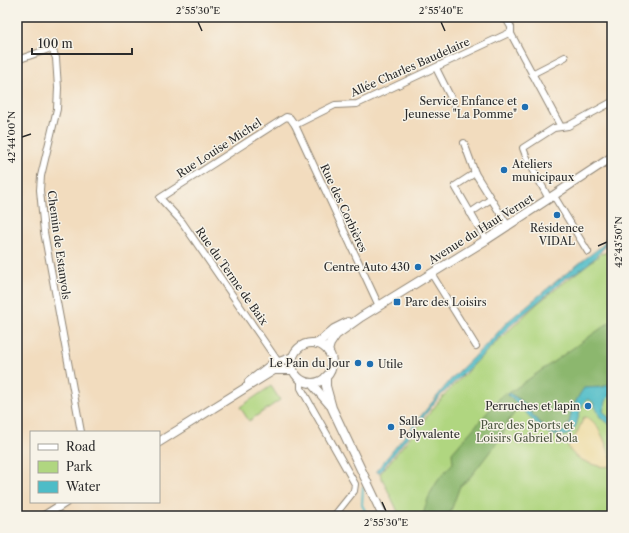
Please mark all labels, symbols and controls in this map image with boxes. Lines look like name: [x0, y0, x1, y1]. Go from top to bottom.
text: 2°55'30"E: [176, 4, 220, 17]
text: 2°55'40"E: [419, 4, 463, 17]
scale bar: [32, 30, 132, 56]
street label: Allée Charles Baudelaire: [347, 34, 472, 100]
text: 100 m: [38, 36, 73, 51]
place label: Service Enfance et Jeunesse "La Pomme": [403, 94, 517, 121]
marker: Service Enfance et Jeunesse "La Pomme": [520, 102, 530, 112]
text: 42°44'00"N: [5, 111, 18, 163]
street label: Rue Louise Michel: [174, 115, 265, 181]
place label: Ateliers municipaux: [511, 157, 575, 184]
street label: Rue des Corbières: [317, 162, 371, 255]
marker: Ateliers municipaux: [499, 165, 509, 175]
street label: Chemin de Estanyols: [44, 190, 74, 301]
street label: Avenue du Haut Vernet: [425, 191, 536, 268]
marker: Résidence VIDAL: [552, 210, 562, 220]
text: 42°43'50"N: [612, 216, 625, 268]
place label: Résidence VIDAL: [530, 221, 584, 248]
street label: Rue du Terme de Baix: [193, 224, 271, 328]
place label: Centre Auto 430: [324, 260, 410, 274]
marker: Centre Auto 430: [413, 262, 423, 272]
place label: Parc des Loisirs: [405, 295, 487, 309]
marker: Parc des Loisirs: [392, 297, 402, 307]
place label: Le Pain du Jour: [269, 356, 350, 370]
place label: Utile: [378, 357, 403, 371]
marker: Le Pain du Jour: [353, 358, 363, 368]
marker: Utile: [365, 359, 375, 369]
place label: Perruches et lapin: [485, 399, 580, 413]
marker: Perruches et lapin: [583, 401, 593, 411]
place label: Salle Polyvalente: [399, 414, 460, 441]
park label: Parc des Sports et Loisirs Gabriel Sola: [476, 418, 578, 445]
marker: Salle Polyvalente: [386, 422, 396, 432]
legend: [30, 431, 160, 503]
text: Road: [66, 439, 96, 454]
text: Park: [66, 459, 93, 474]
text: Water: [65, 479, 100, 494]
text: 2°55'30"E: [364, 516, 408, 529]

